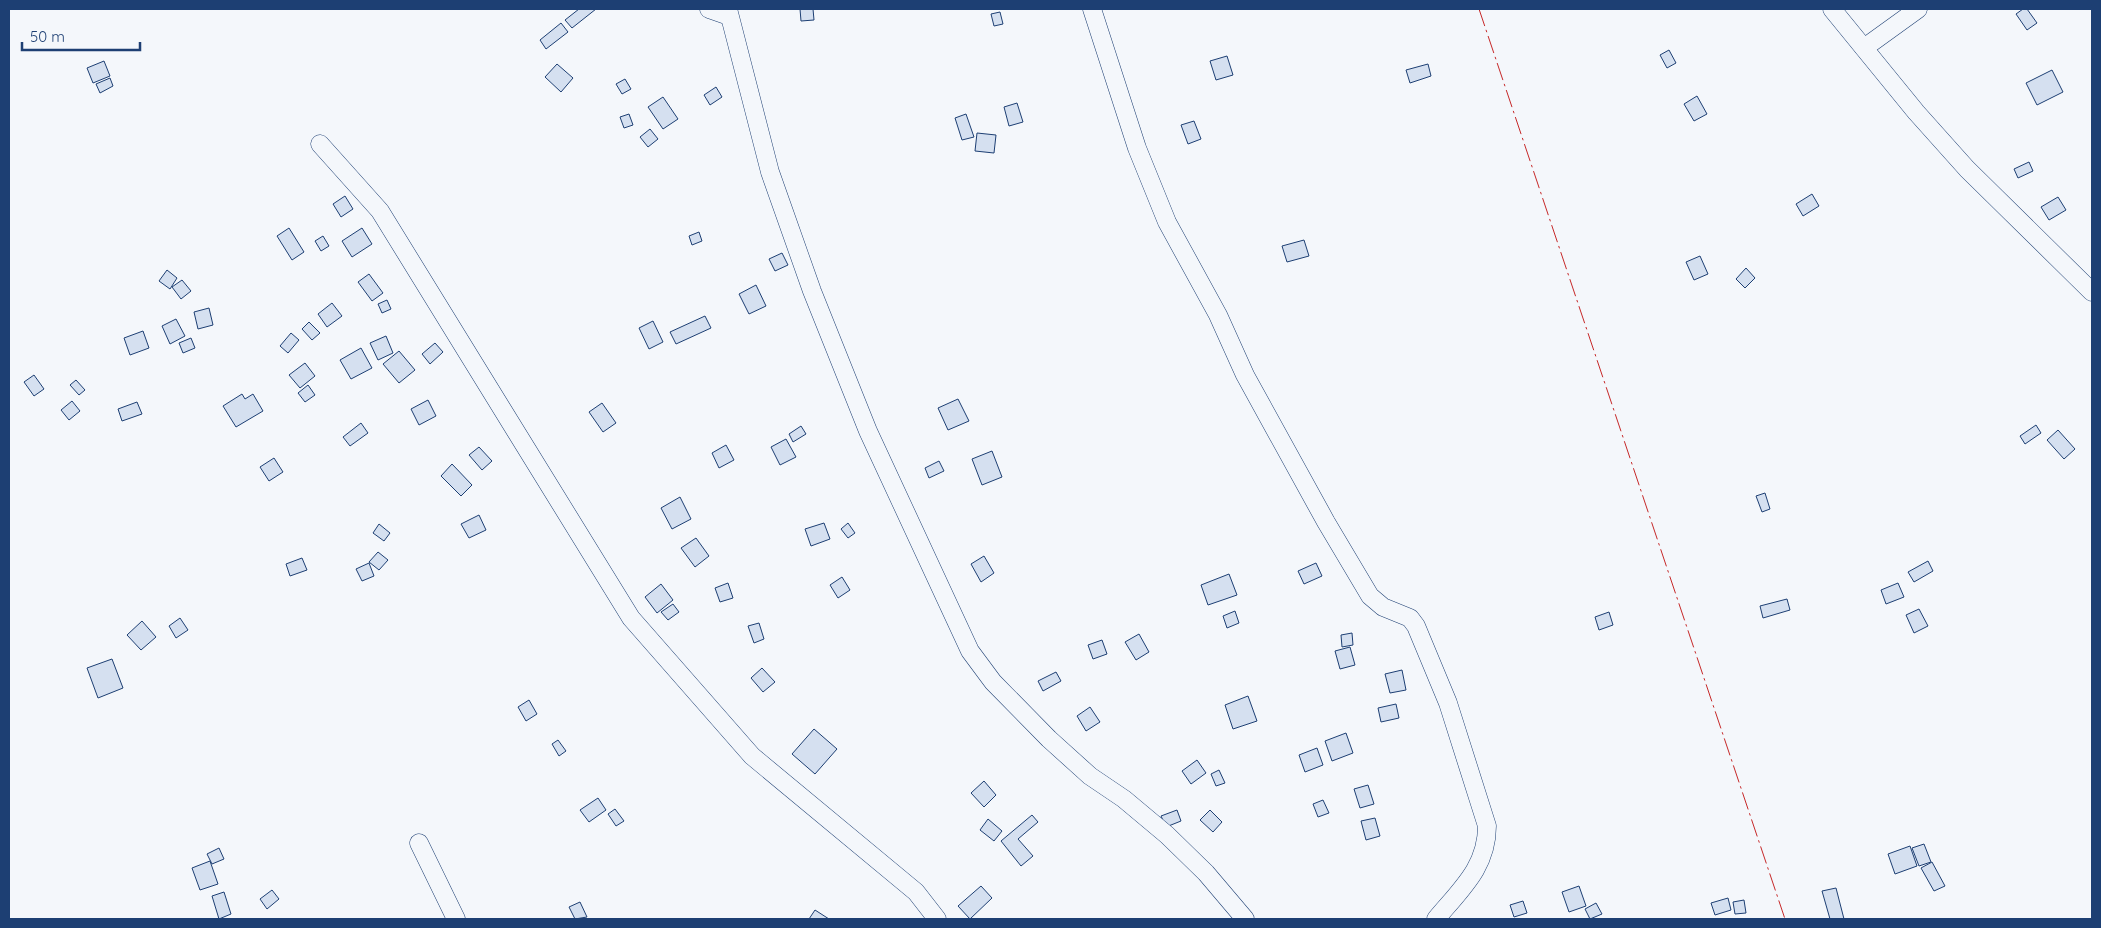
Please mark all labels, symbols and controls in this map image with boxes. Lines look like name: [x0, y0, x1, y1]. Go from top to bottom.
scale bar: [22, 20, 140, 52]
text: 50 m: [30, 27, 65, 46]

